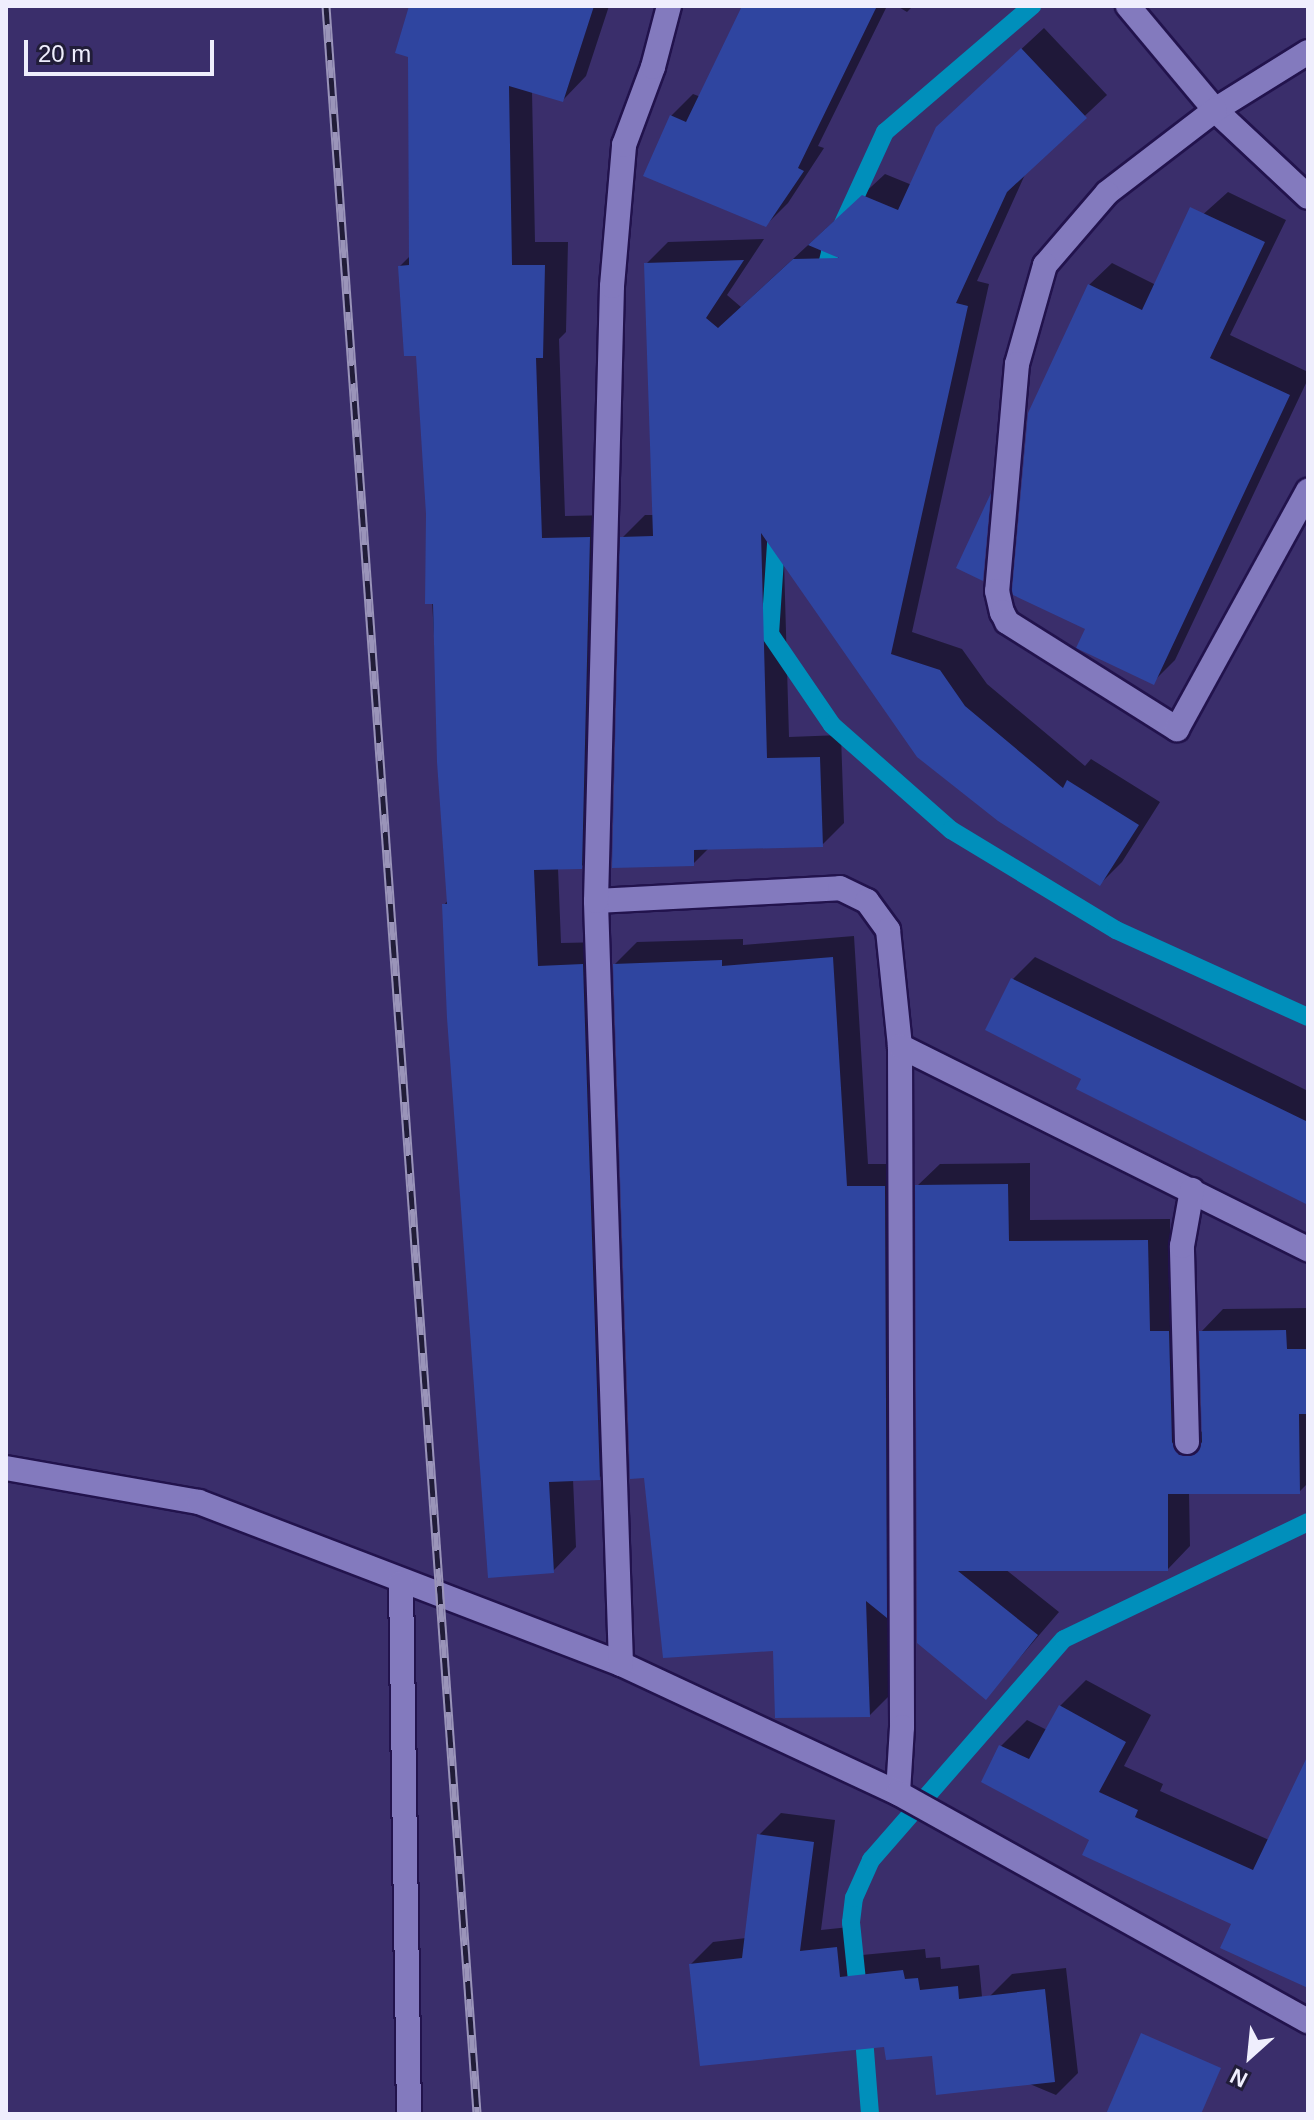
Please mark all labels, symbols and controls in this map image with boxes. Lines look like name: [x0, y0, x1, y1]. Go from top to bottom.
scale bar: [28, 24, 218, 74]
text: 20 m: [38, 40, 91, 67]
north arrow: [1210, 2016, 1290, 2096]
text: N: [1226, 2063, 1252, 2093]

